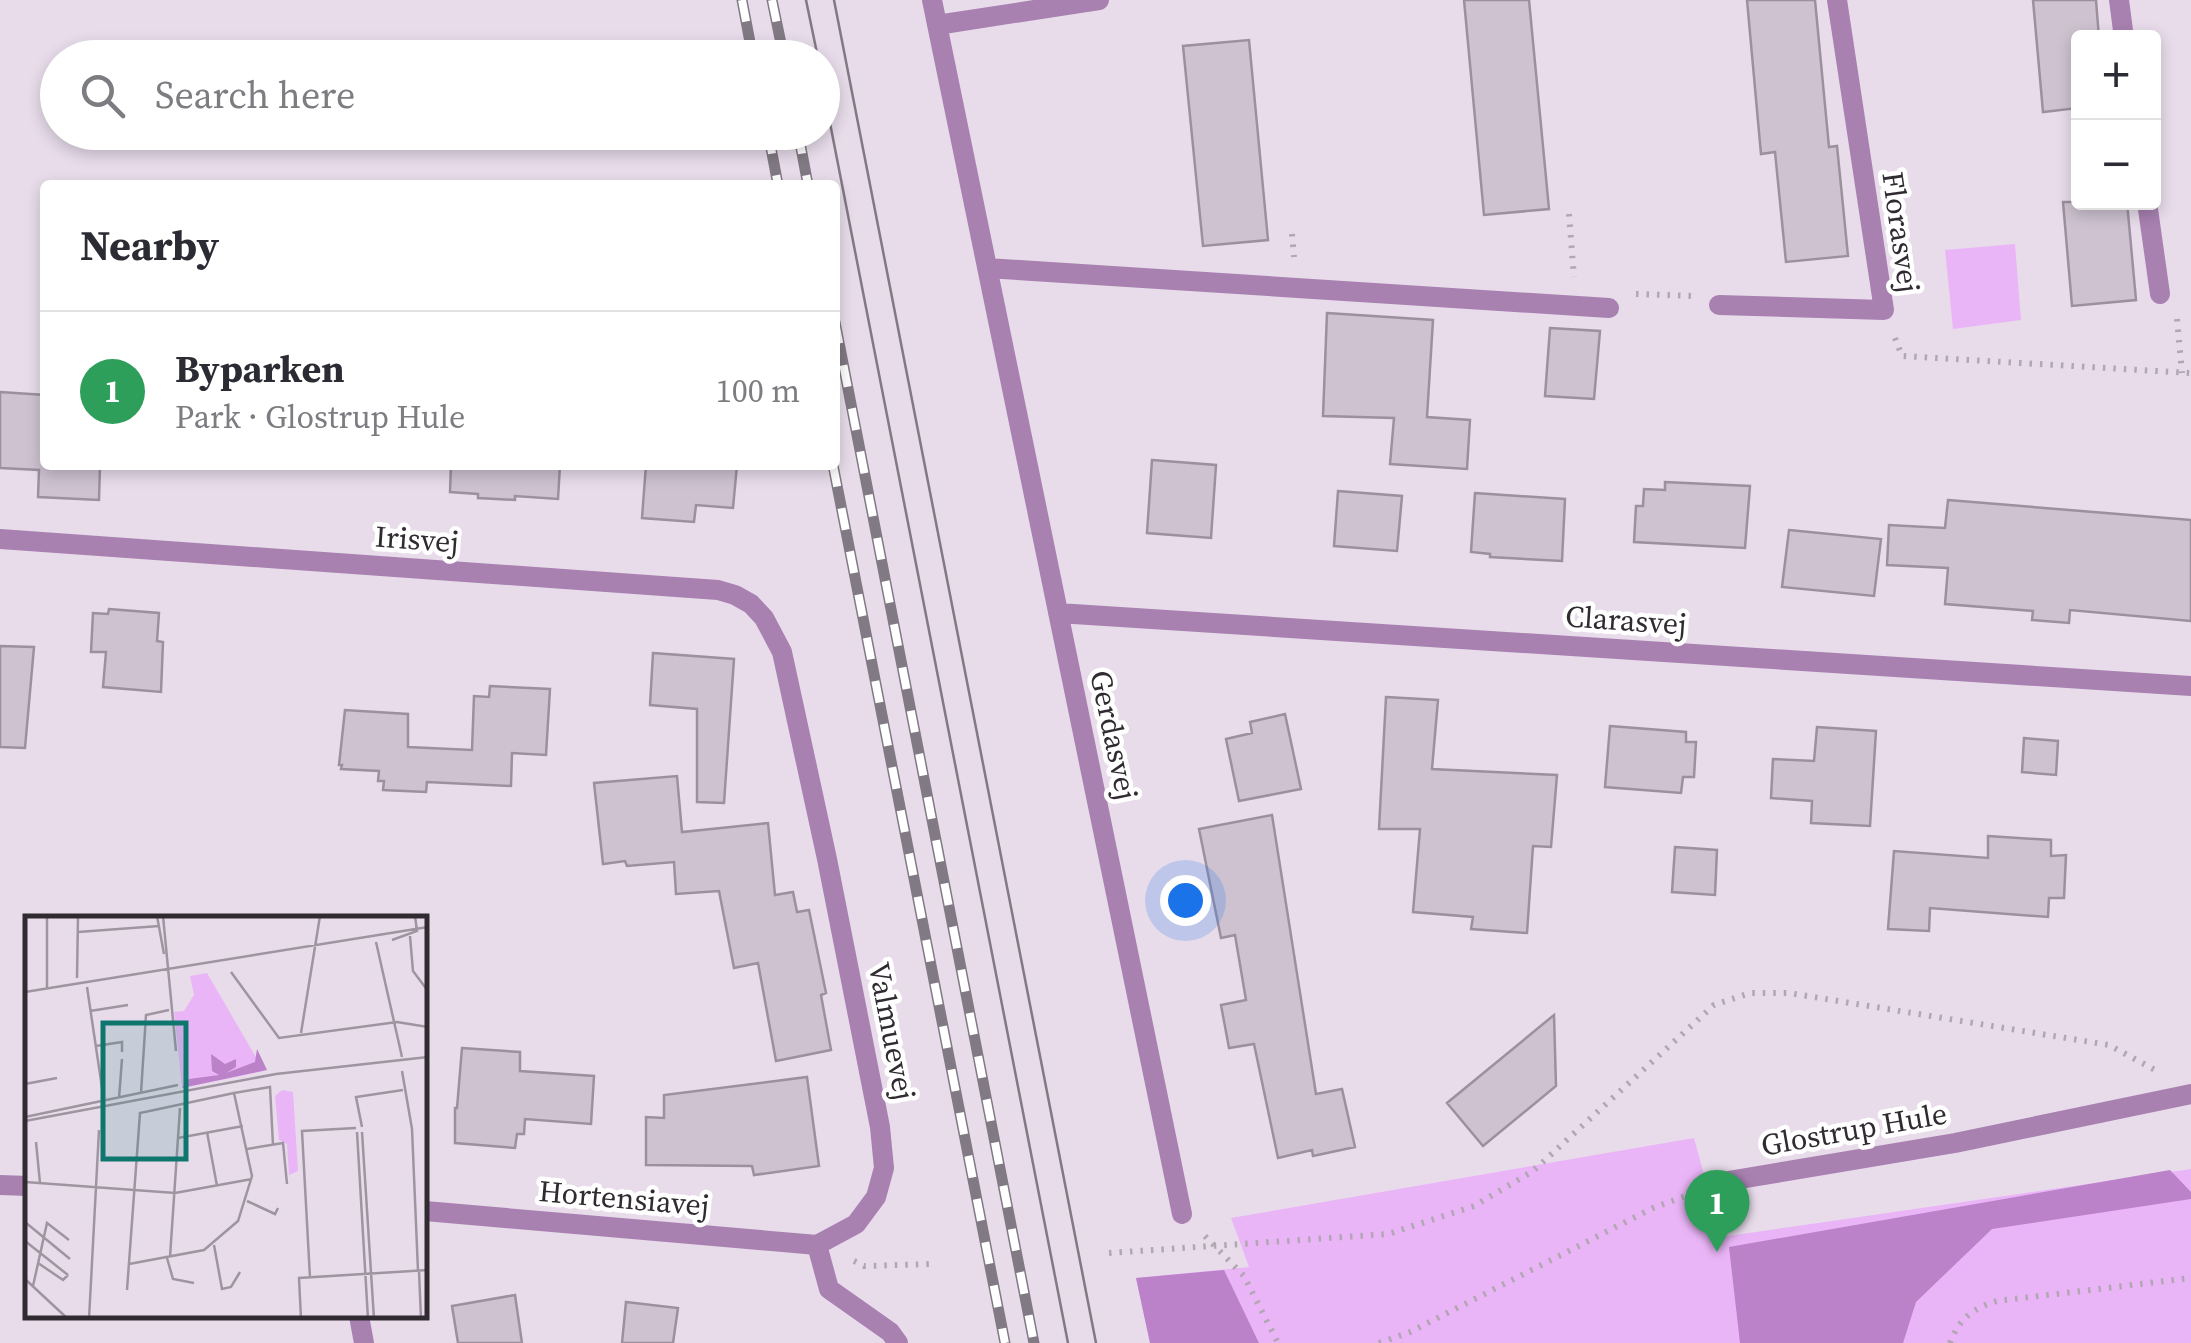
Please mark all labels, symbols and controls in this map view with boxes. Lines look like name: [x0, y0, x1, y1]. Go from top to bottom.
map controls: [2071, 30, 2161, 210]
button: +: [2071, 30, 2161, 120]
search box: [40, 40, 840, 150]
icon: search: [75, 68, 130, 123]
text: Search here: [155, 69, 355, 121]
button: −: [2071, 120, 2161, 210]
street label: Florasvej: [1872, 169, 1930, 295]
text: Nearby: [80, 216, 219, 274]
text: Byparken: [175, 343, 345, 395]
text: 1: [104, 369, 121, 413]
text: 100 m: [716, 369, 800, 413]
text: Park · Glostrup Hule: [175, 395, 465, 439]
street label: Irisvej: [374, 516, 460, 562]
street label: Clarasvej: [1564, 595, 1688, 645]
street label: Gerdasvej: [1080, 667, 1148, 803]
your location: [1160, 875, 1211, 926]
inset map: [25, 916, 428, 1318]
street label: Valmuevej: [859, 959, 925, 1103]
street label: Glostrup Hule: [1758, 1093, 1950, 1165]
street label: Hortensiavej: [537, 1170, 711, 1226]
pin: 1: [1684, 1170, 1750, 1252]

